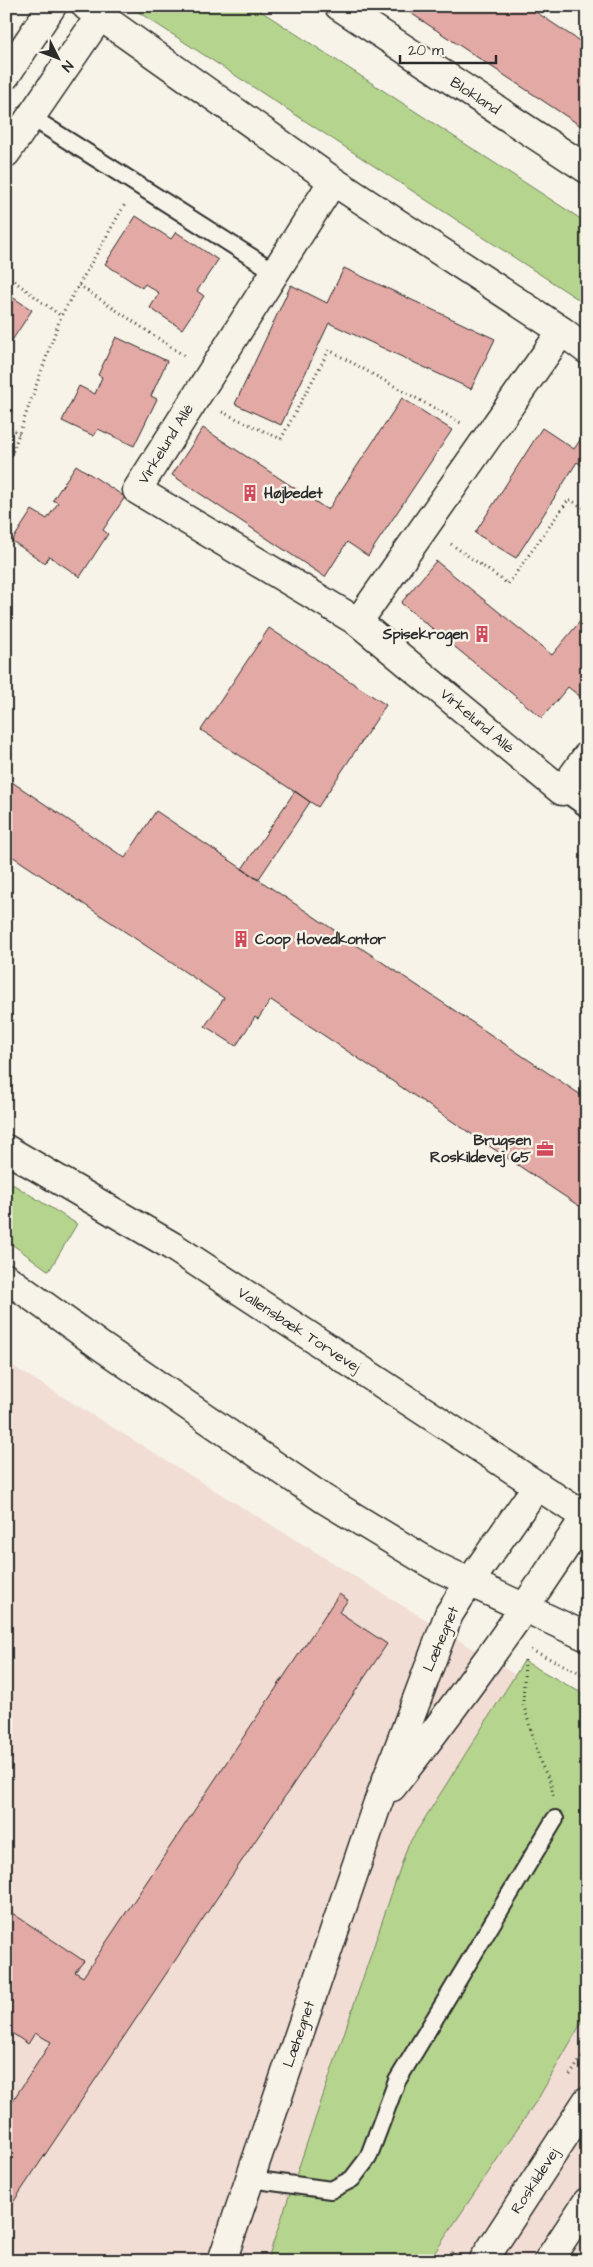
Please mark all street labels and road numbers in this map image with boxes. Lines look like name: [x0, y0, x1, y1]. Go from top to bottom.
street label: Blokland: [446, 72, 504, 120]
street label: Virkelund Allé: [133, 400, 199, 488]
street label: Virkelund Allé: [435, 684, 519, 758]
street label: Vallensbæk Torvevej: [233, 1282, 365, 1378]
street label: Læhegnet: [418, 1603, 465, 1675]
street label: Læhegnet: [278, 1998, 321, 2070]
street label: Roskildevej: [506, 2144, 564, 2218]

